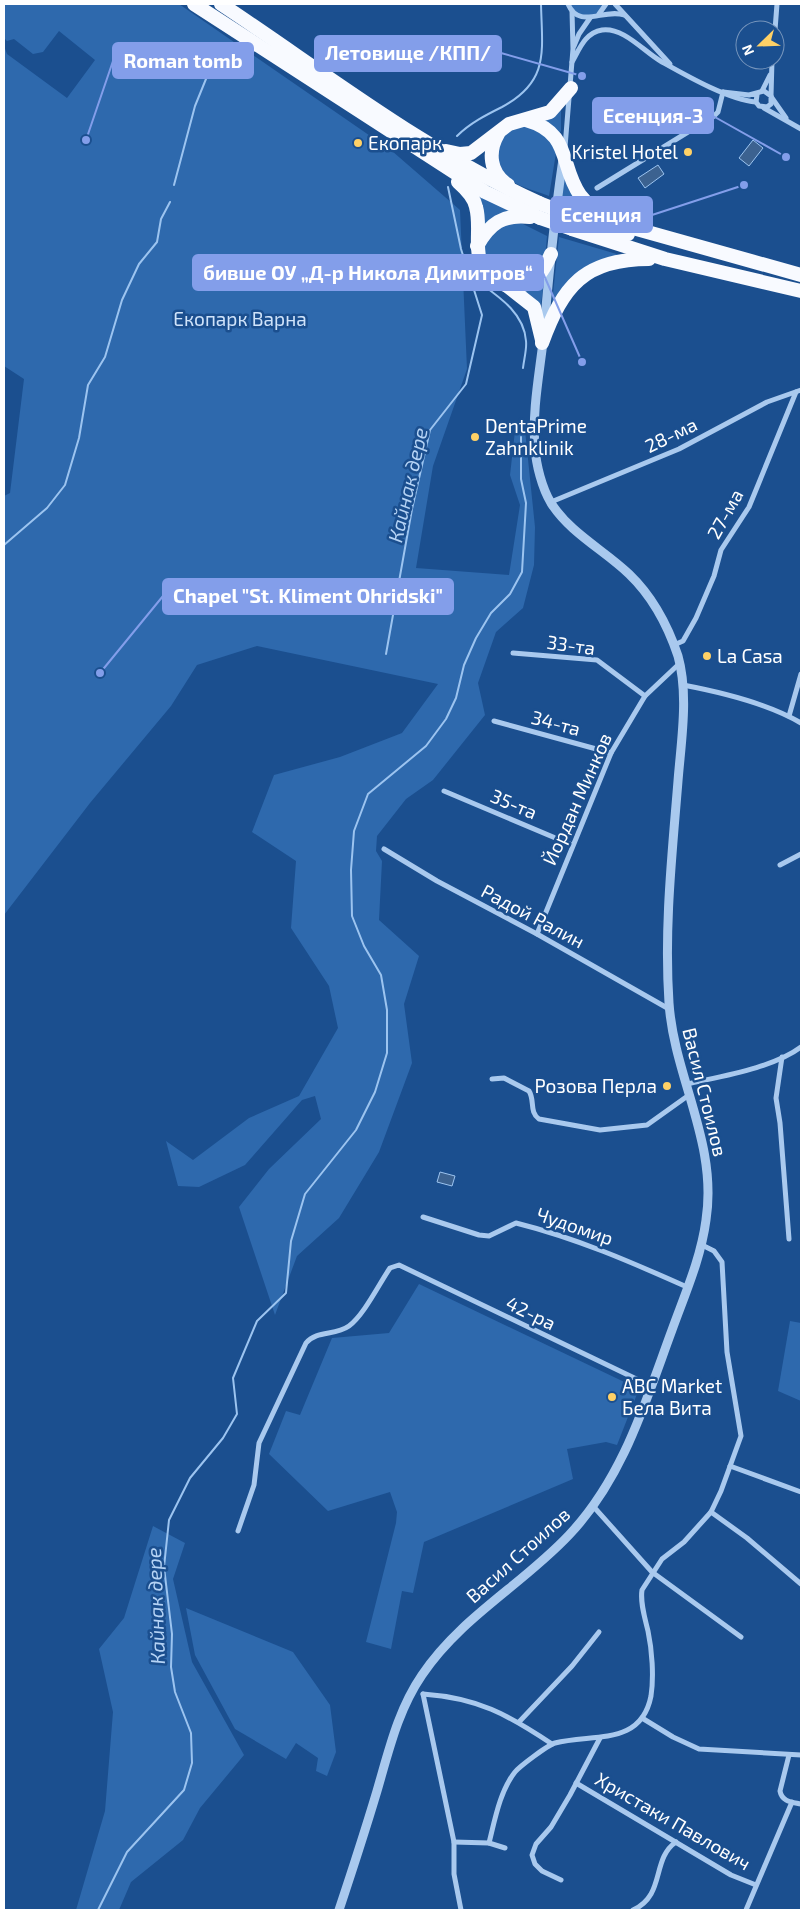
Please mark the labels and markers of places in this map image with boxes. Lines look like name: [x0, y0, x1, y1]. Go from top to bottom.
callout: Летовище /КПП/: [315, 36, 501, 71]
callout: Roman tomb: [113, 43, 253, 78]
callout: Есенция-3: [593, 98, 713, 133]
place label: Екопарк: [368, 131, 442, 154]
marker: Екопарк: [352, 137, 364, 149]
place label: Kristel Hotel: [571, 140, 678, 163]
marker: Kristel Hotel: [682, 146, 694, 158]
callout: Есенция: [551, 197, 652, 232]
callout: бивше ОУ „Д-р Никола Димитров“: [193, 255, 543, 290]
place label: DentaPrime Zahnklinik: [485, 414, 587, 459]
marker: DentaPrime Zahnklinik: [469, 431, 481, 443]
callout: Chapel "St. Kliment Ohridski": [163, 579, 453, 614]
place label: La Casa: [717, 644, 783, 667]
marker: La Casa: [701, 650, 713, 662]
place label: Розова Перла: [534, 1074, 657, 1097]
marker: Розова Перла: [661, 1080, 673, 1092]
place label: ABC Market Бела Вита: [622, 1374, 722, 1419]
marker: ABC Market Бела Вита: [606, 1391, 618, 1403]

